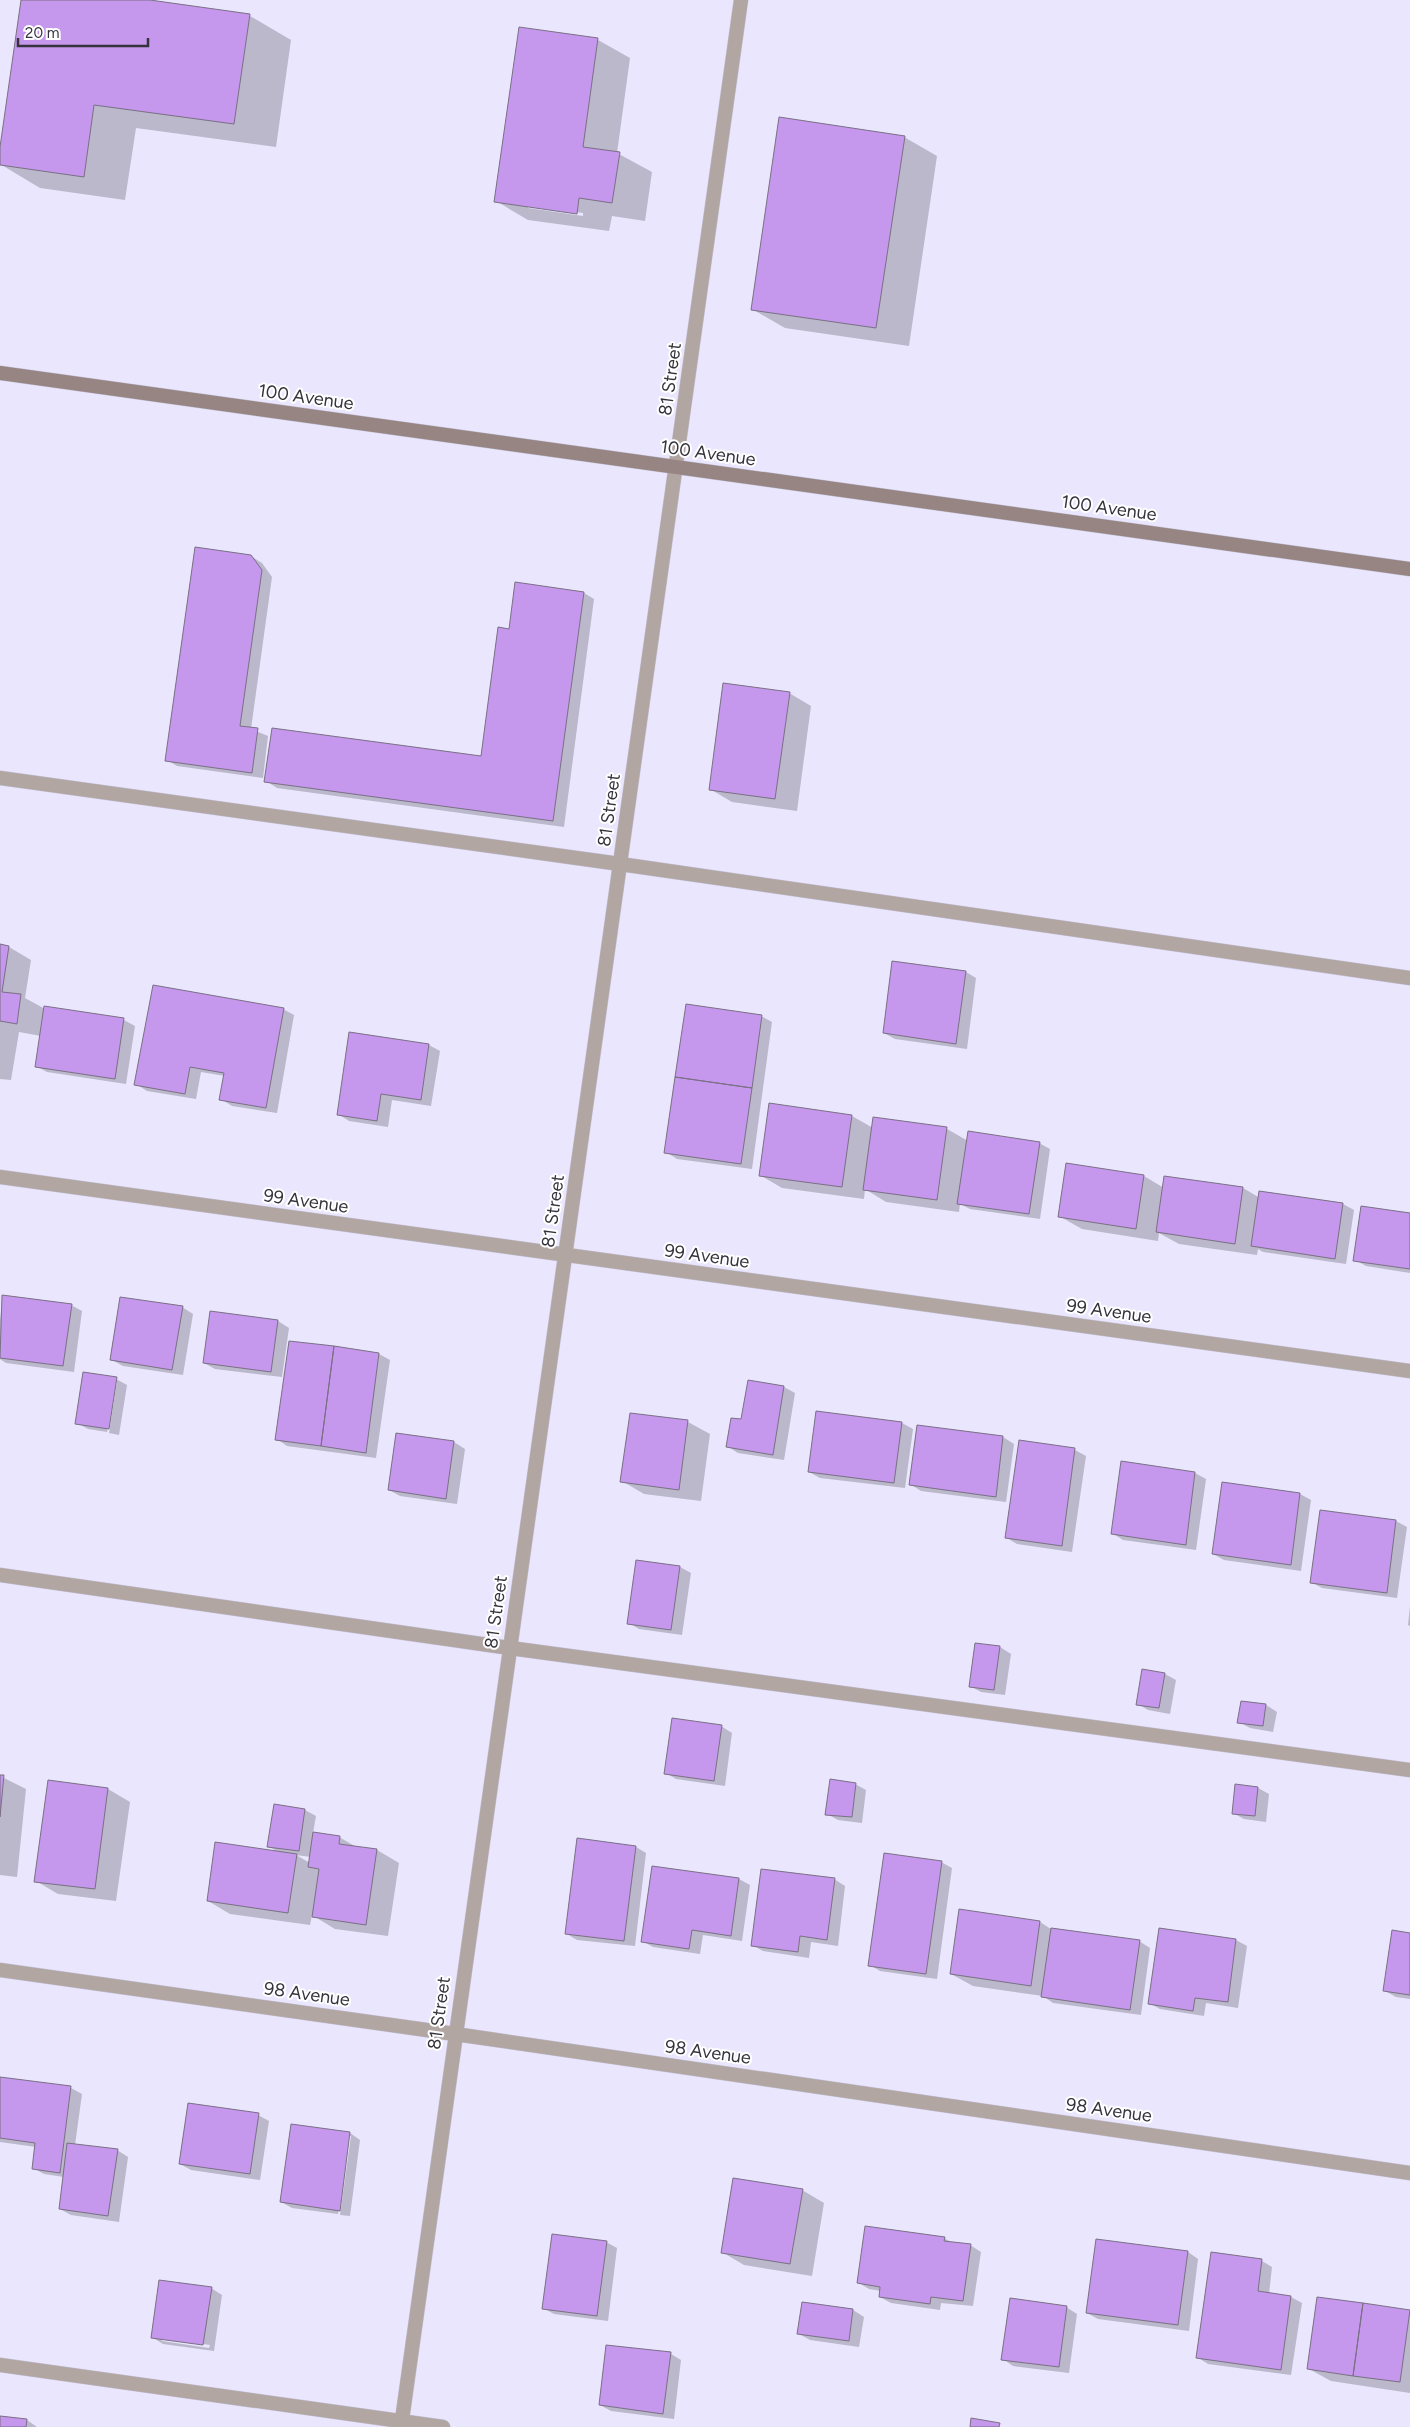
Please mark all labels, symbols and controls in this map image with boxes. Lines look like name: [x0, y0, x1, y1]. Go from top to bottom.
scale bar: [18, 15, 148, 47]
text: 20 m: [25, 24, 59, 42]
street label: 81 Street: [654, 341, 686, 417]
street label: 100 Avenue: [257, 379, 355, 415]
street label: 100 Avenue: [659, 435, 757, 471]
street label: 100 Avenue: [1060, 490, 1158, 526]
street label: 81 Street: [593, 772, 625, 848]
street label: 81 Street: [537, 1173, 569, 1249]
street label: 99 Avenue: [262, 1184, 350, 1218]
street label: 99 Avenue: [663, 1239, 751, 1273]
street label: 99 Avenue: [1065, 1294, 1153, 1328]
street label: 81 Street: [480, 1574, 512, 1650]
street label: 81 Street: [423, 1975, 455, 2051]
street label: 98 Avenue: [263, 1977, 352, 2011]
street label: 98 Avenue: [664, 2035, 753, 2069]
street label: 98 Avenue: [1065, 2093, 1154, 2127]

